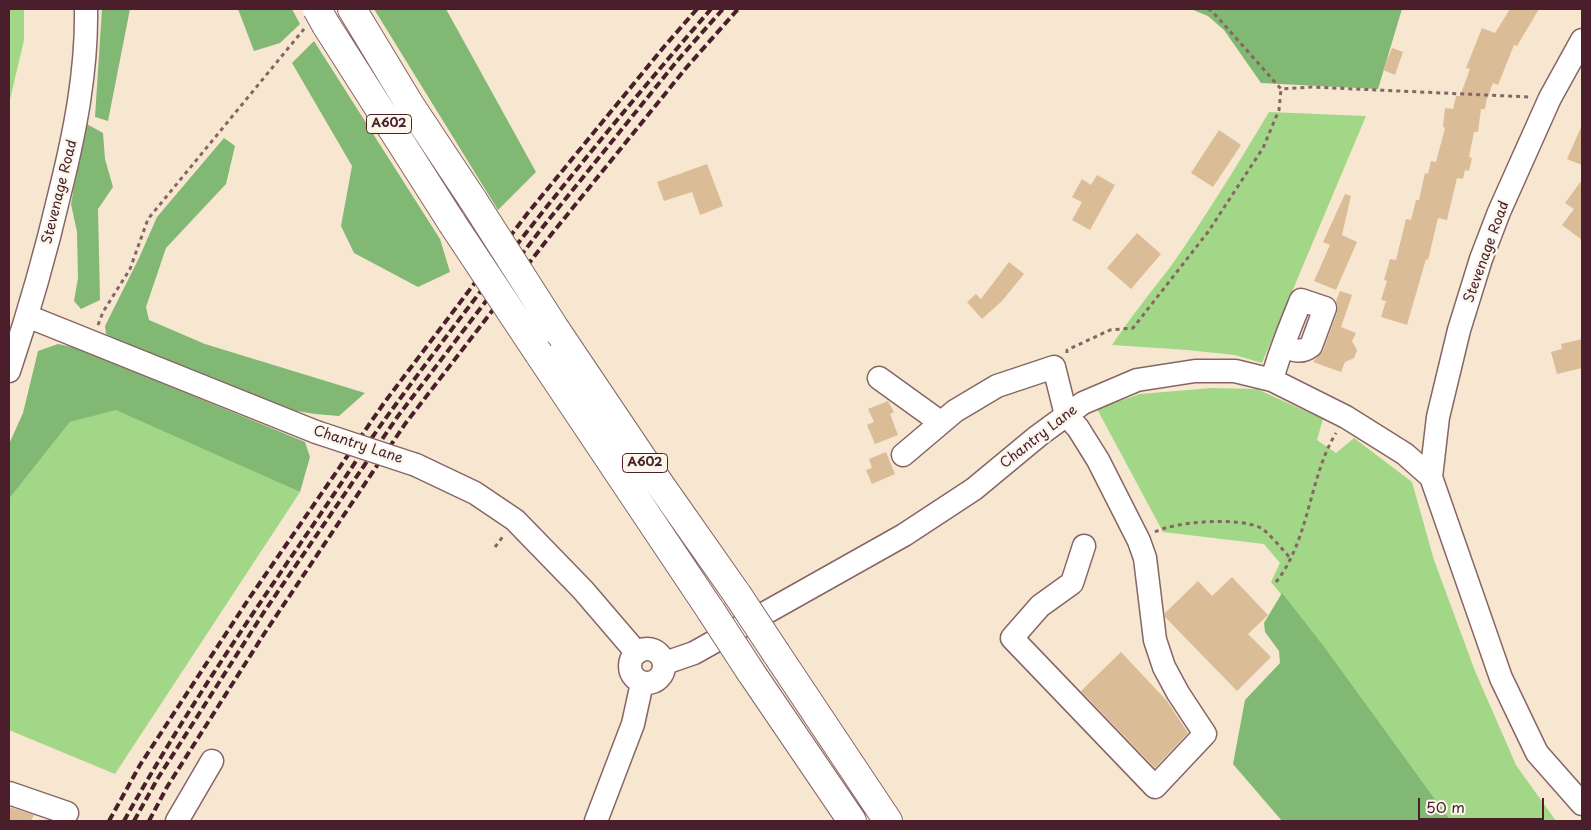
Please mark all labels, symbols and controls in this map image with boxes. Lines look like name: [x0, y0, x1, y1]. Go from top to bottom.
road number: A602: [366, 115, 412, 134]
street label: Stevenage Road: [39, 138, 81, 246]
street label: Stevenage Road: [1461, 199, 1513, 305]
street label: Chantry Lane: [997, 402, 1081, 472]
street label: Chantry Lane: [311, 423, 405, 467]
road number: A602: [622, 453, 668, 472]
scale bar: [1421, 788, 1547, 820]
text: 50 m: [1426, 795, 1465, 818]

